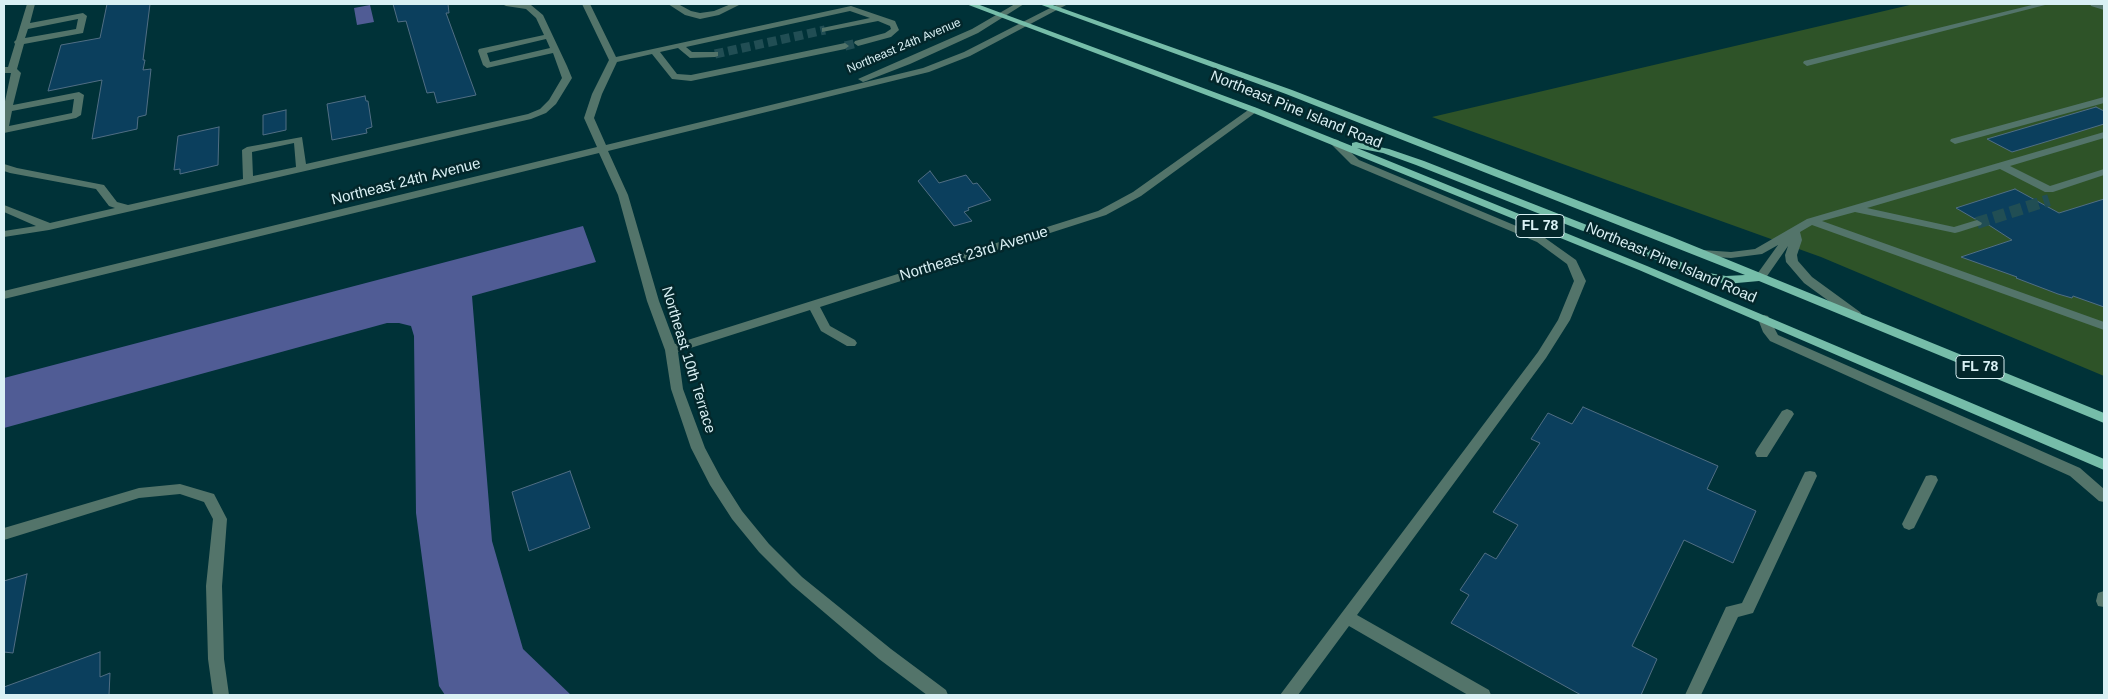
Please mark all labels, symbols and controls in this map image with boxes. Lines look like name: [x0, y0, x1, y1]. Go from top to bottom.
street label: Northeast 24th Avenue: [845, 15, 963, 77]
street label: Northeast Pine Island Road: [1208, 67, 1384, 153]
street label: Northeast 24th Avenue: [330, 155, 482, 209]
road number: FL 78: [1516, 215, 1564, 238]
street label: Northeast Pine Island Road: [1583, 219, 1759, 307]
street label: Northeast 23rd Avenue: [898, 223, 1050, 285]
street label: Northeast 10th Terrace: [657, 284, 719, 436]
road number: FL 78: [1956, 356, 2004, 378]

